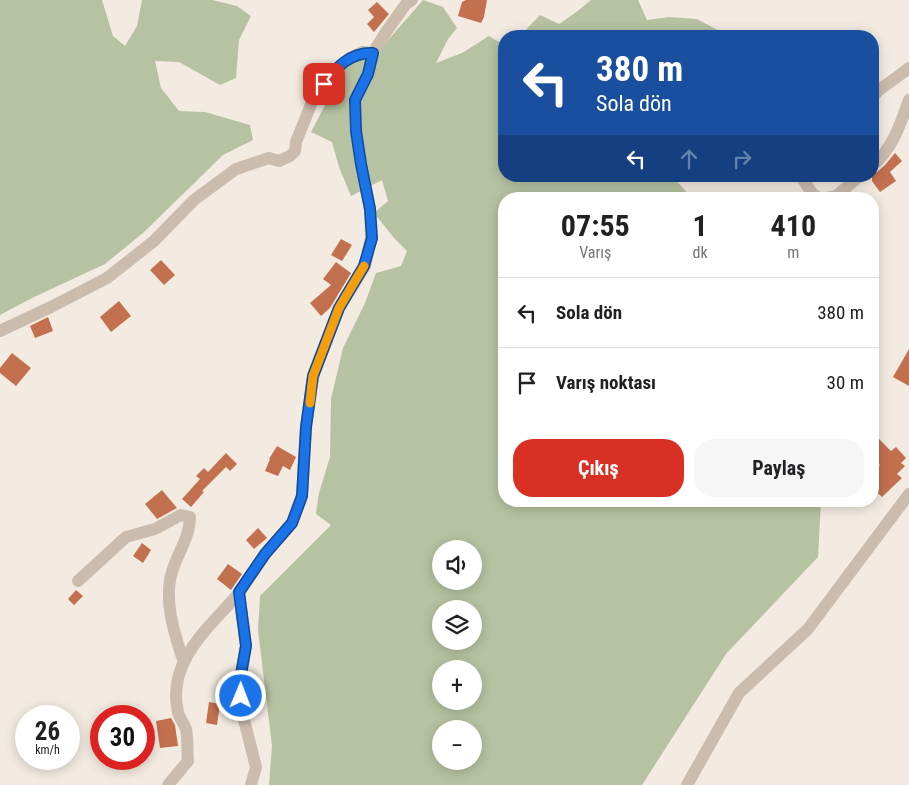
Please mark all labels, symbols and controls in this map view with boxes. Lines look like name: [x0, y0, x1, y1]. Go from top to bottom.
text: 380 m: [596, 49, 683, 90]
icon: left: [513, 50, 578, 115]
pin: [303, 63, 345, 105]
icon: arrive: [310, 70, 338, 98]
text: Sola dön: [596, 91, 672, 116]
icon: left: [622, 145, 650, 173]
icon: ahead: [675, 145, 703, 173]
icon: right: [728, 145, 756, 173]
text: 07:55: [561, 208, 630, 243]
text: 1: [693, 208, 708, 243]
text: 410: [771, 208, 816, 243]
text: Varış: [579, 243, 611, 262]
text: dk: [693, 243, 708, 262]
text: m: [787, 243, 799, 262]
icon: left: [513, 299, 541, 327]
text: Sola dön: [556, 301, 622, 324]
text: 380 m: [817, 301, 864, 324]
icon: arrive: [513, 369, 541, 397]
text: Varış noktası: [556, 371, 656, 394]
text: 30 m: [827, 371, 864, 394]
button: Çıkış: [513, 439, 684, 497]
button: Paylaş: [694, 439, 864, 497]
map controls: [432, 540, 482, 770]
button: sound: [432, 540, 482, 590]
button: layers: [432, 600, 482, 650]
button: +: [432, 660, 482, 710]
position arrow: [214, 669, 266, 721]
speed limit sign: 30: [90, 705, 155, 770]
text: 26: [35, 717, 60, 746]
button: −: [432, 720, 482, 770]
text: km/h: [35, 743, 60, 757]

